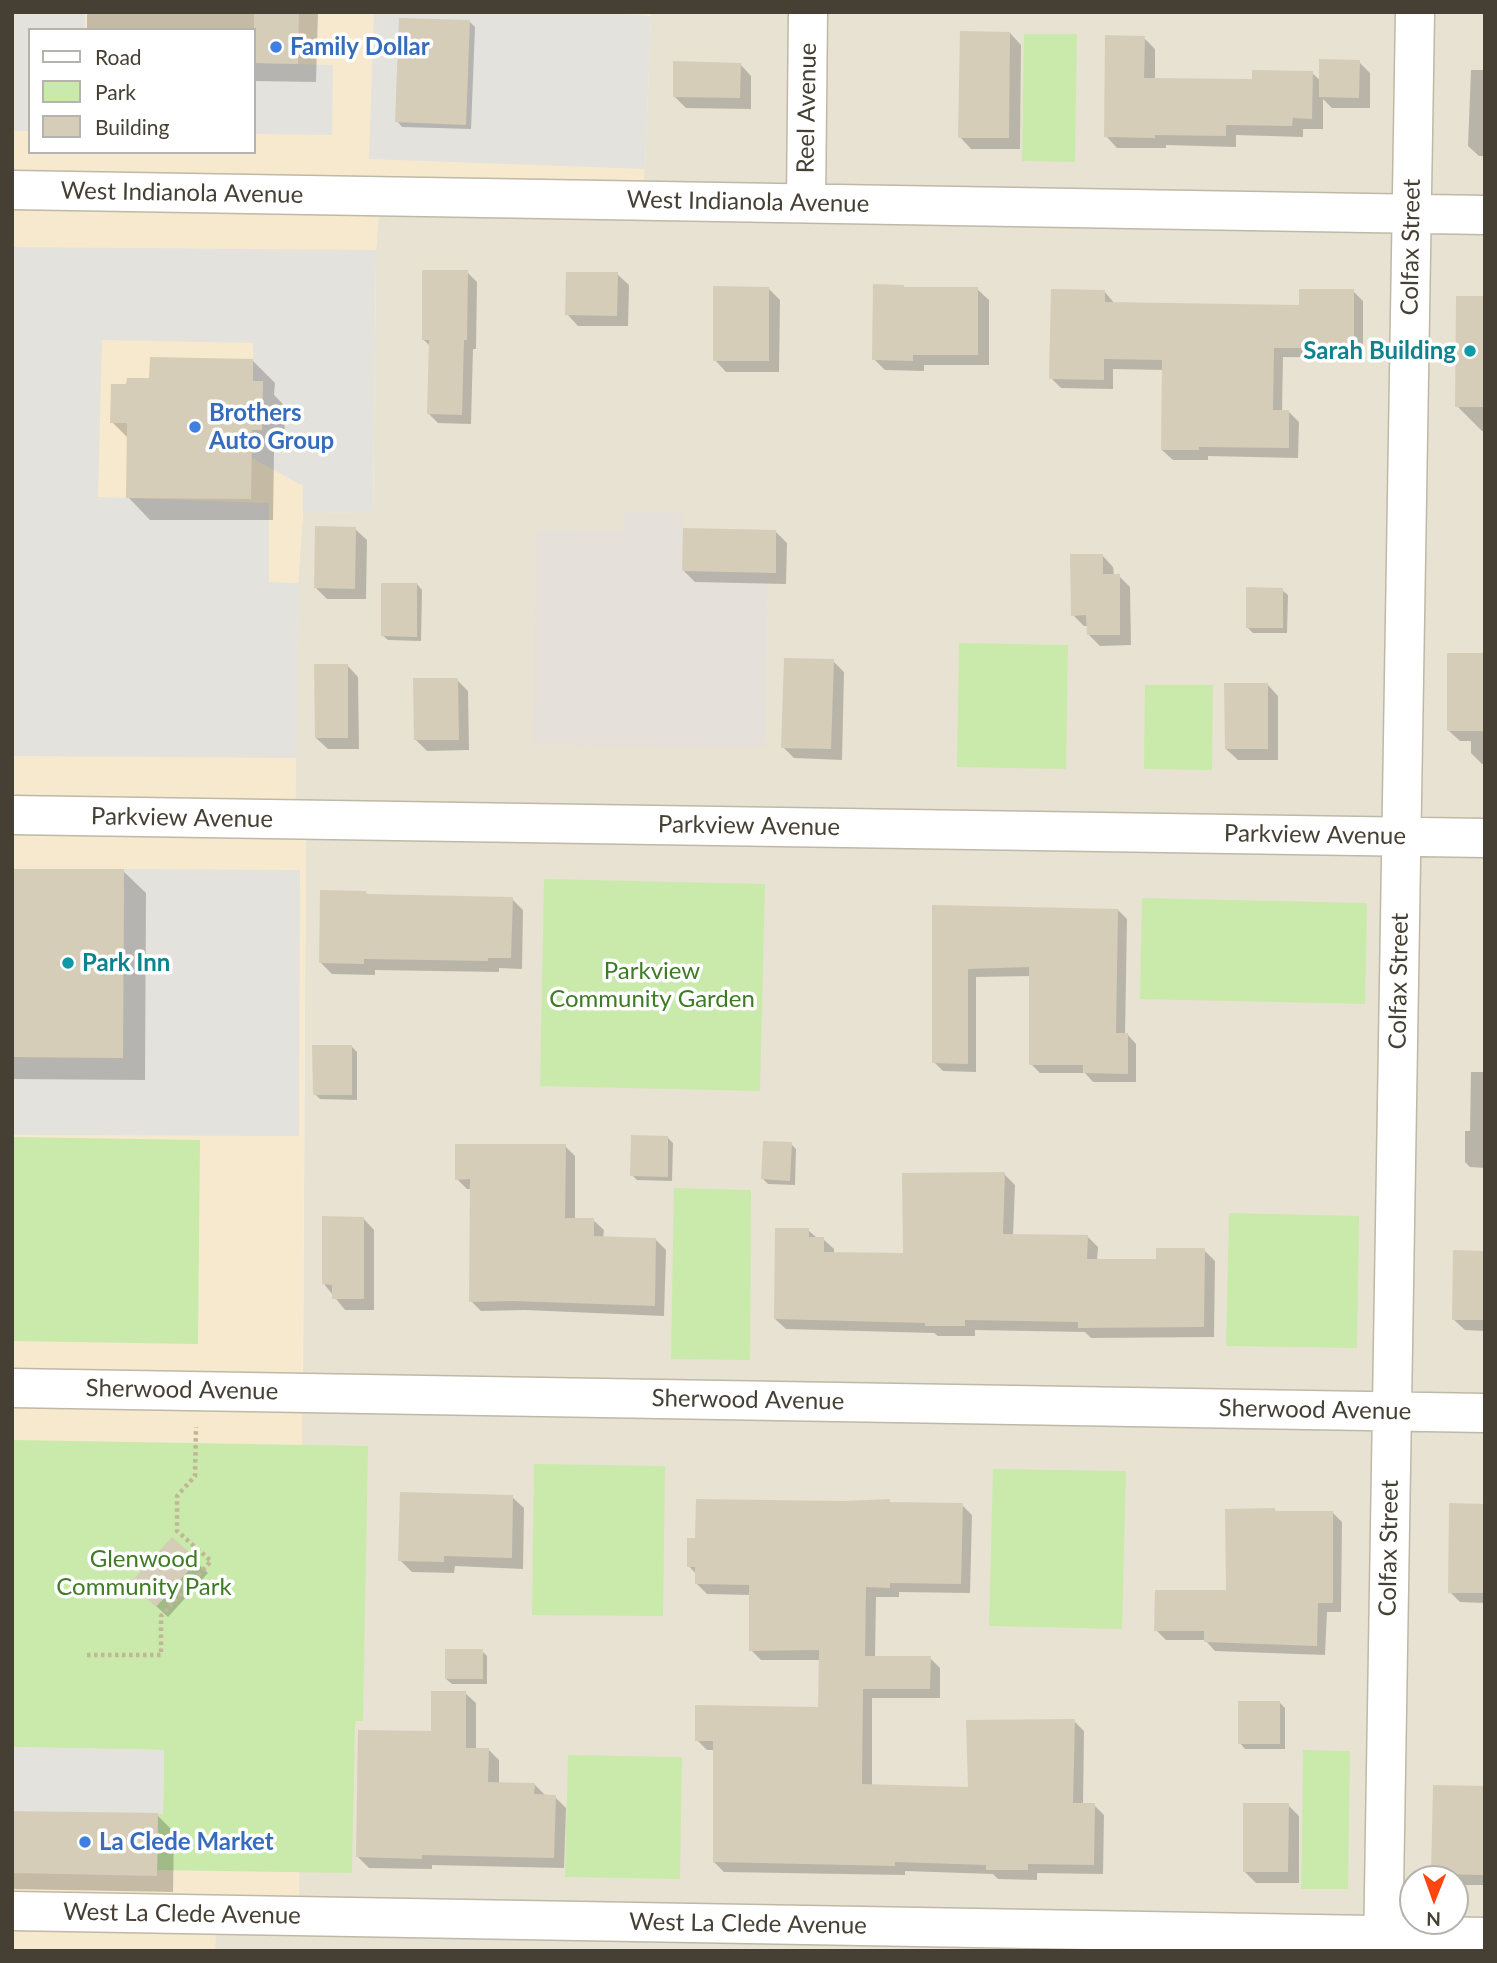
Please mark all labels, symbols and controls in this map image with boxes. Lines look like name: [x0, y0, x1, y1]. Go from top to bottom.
legend: [28, 28, 256, 154]
place label: Family Dollar: [290, 33, 430, 61]
marker: Family Dollar: [268, 39, 284, 55]
street label: Reel Avenue: [791, 42, 823, 174]
text: Road: [95, 44, 142, 69]
text: Park: [95, 79, 136, 104]
text: Building: [95, 114, 170, 139]
street label: West Indianola Avenue: [60, 176, 304, 210]
street label: Colfax Street: [1395, 178, 1427, 316]
street label: West Indianola Avenue: [626, 185, 870, 219]
place label: Sarah Building: [1303, 337, 1456, 365]
marker: Sarah Building: [1462, 343, 1478, 359]
place label: Brothers Auto Group: [209, 399, 334, 455]
marker: Brothers Auto Group: [187, 419, 203, 435]
street label: Parkview Avenue: [91, 802, 273, 834]
street label: Parkview Avenue: [658, 810, 840, 842]
street label: Parkview Avenue: [1224, 819, 1406, 851]
street label: Colfax Street: [1383, 912, 1415, 1050]
place label: Park Inn: [82, 949, 170, 977]
marker: Park Inn: [60, 955, 76, 971]
park label: Parkview Community Garden: [549, 957, 755, 1013]
street label: Sherwood Avenue: [85, 1374, 279, 1406]
street label: Sherwood Avenue: [651, 1384, 845, 1416]
street label: Sherwood Avenue: [1218, 1394, 1412, 1426]
street label: Colfax Street: [1373, 1479, 1405, 1617]
park label: Glenwood Community Park: [56, 1545, 232, 1601]
place label: La Clede Market: [99, 1828, 274, 1856]
marker: La Clede Market: [77, 1834, 93, 1850]
north arrow: [1399, 1865, 1469, 1935]
street label: West La Clede Avenue: [63, 1898, 301, 1930]
street label: West La Clede Avenue: [629, 1908, 867, 1940]
text: N: [1426, 1908, 1441, 1931]

